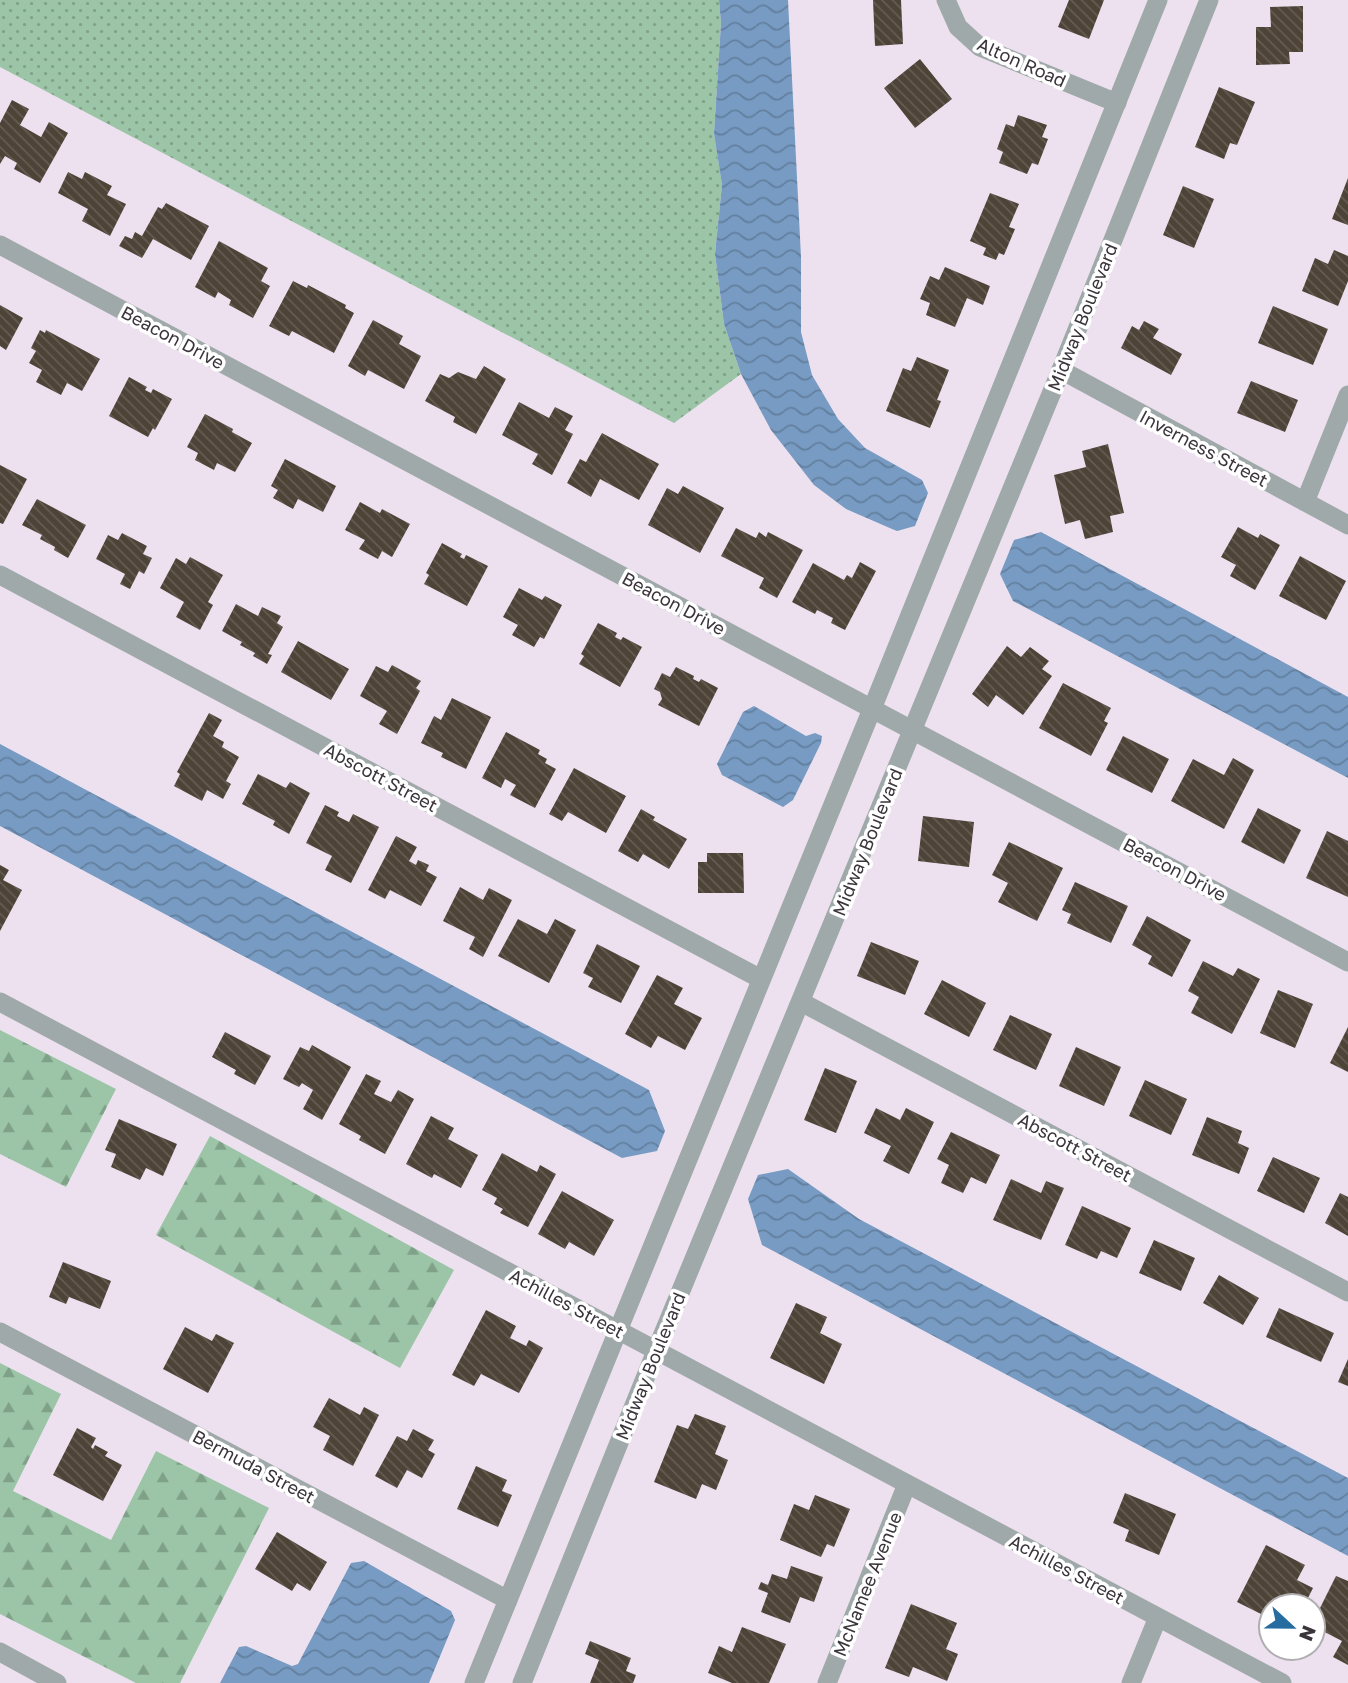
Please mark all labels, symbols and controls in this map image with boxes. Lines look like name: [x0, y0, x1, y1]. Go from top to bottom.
street label: Alton Road: [974, 33, 1070, 91]
street label: Midway Boulevard: [1042, 240, 1122, 394]
street label: Beacon Drive: [118, 301, 228, 373]
street label: Inverness Street: [1136, 405, 1272, 491]
street label: Beacon Drive: [619, 567, 729, 639]
street label: Abscott Street: [321, 738, 441, 816]
street label: Midway Boulevard: [827, 765, 907, 919]
street label: Beacon Drive: [1120, 833, 1230, 905]
street label: Abscott Street: [1015, 1108, 1135, 1186]
street label: Achilles Street: [506, 1264, 628, 1342]
street label: Midway Boulevard: [610, 1289, 690, 1443]
street label: Bermuda Street: [189, 1425, 319, 1507]
street label: McNamee Avenue: [828, 1508, 906, 1660]
street label: Achilles Street: [1006, 1530, 1128, 1608]
north arrow: [1257, 1592, 1327, 1662]
text: N: [1295, 1623, 1322, 1645]

